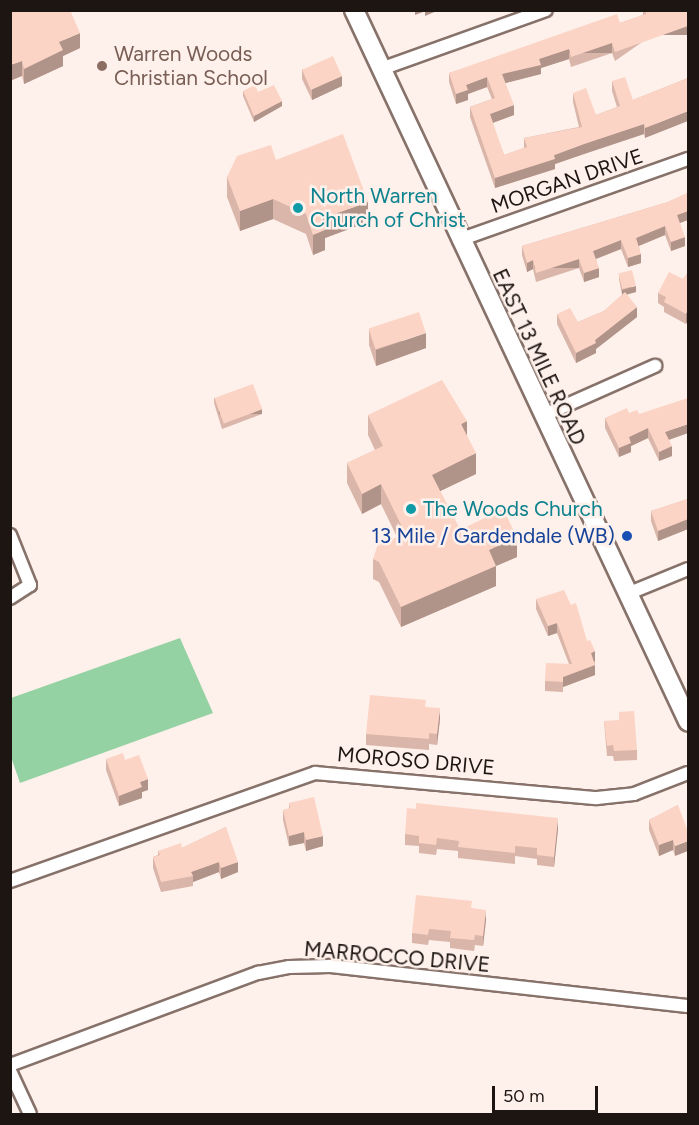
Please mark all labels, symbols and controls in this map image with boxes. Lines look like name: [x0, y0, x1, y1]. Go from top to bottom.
place label: Warren Woods Christian School: [114, 41, 268, 91]
marker: Warren Woods Christian School: [95, 59, 109, 73]
street label: MORGAN DRIVE: [488, 143, 646, 219]
place label: North Warren Church of Christ: [310, 183, 466, 233]
marker: North Warren Church of Christ: [291, 201, 305, 215]
street label: EAST 13 MILE ROAD: [487, 265, 591, 449]
place label: The Woods Church: [423, 496, 603, 522]
marker: The Woods Church: [404, 502, 418, 516]
place label: 13 Mile / Gardendale (WB): [371, 523, 615, 549]
marker: 13 Mile / Gardendale (WB): [620, 529, 634, 543]
street label: MOROSO DRIVE: [336, 742, 496, 780]
street label: MARROCCO DRIVE: [303, 936, 491, 978]
scale bar: [495, 1074, 602, 1112]
text: 50 m: [503, 1085, 545, 1107]

